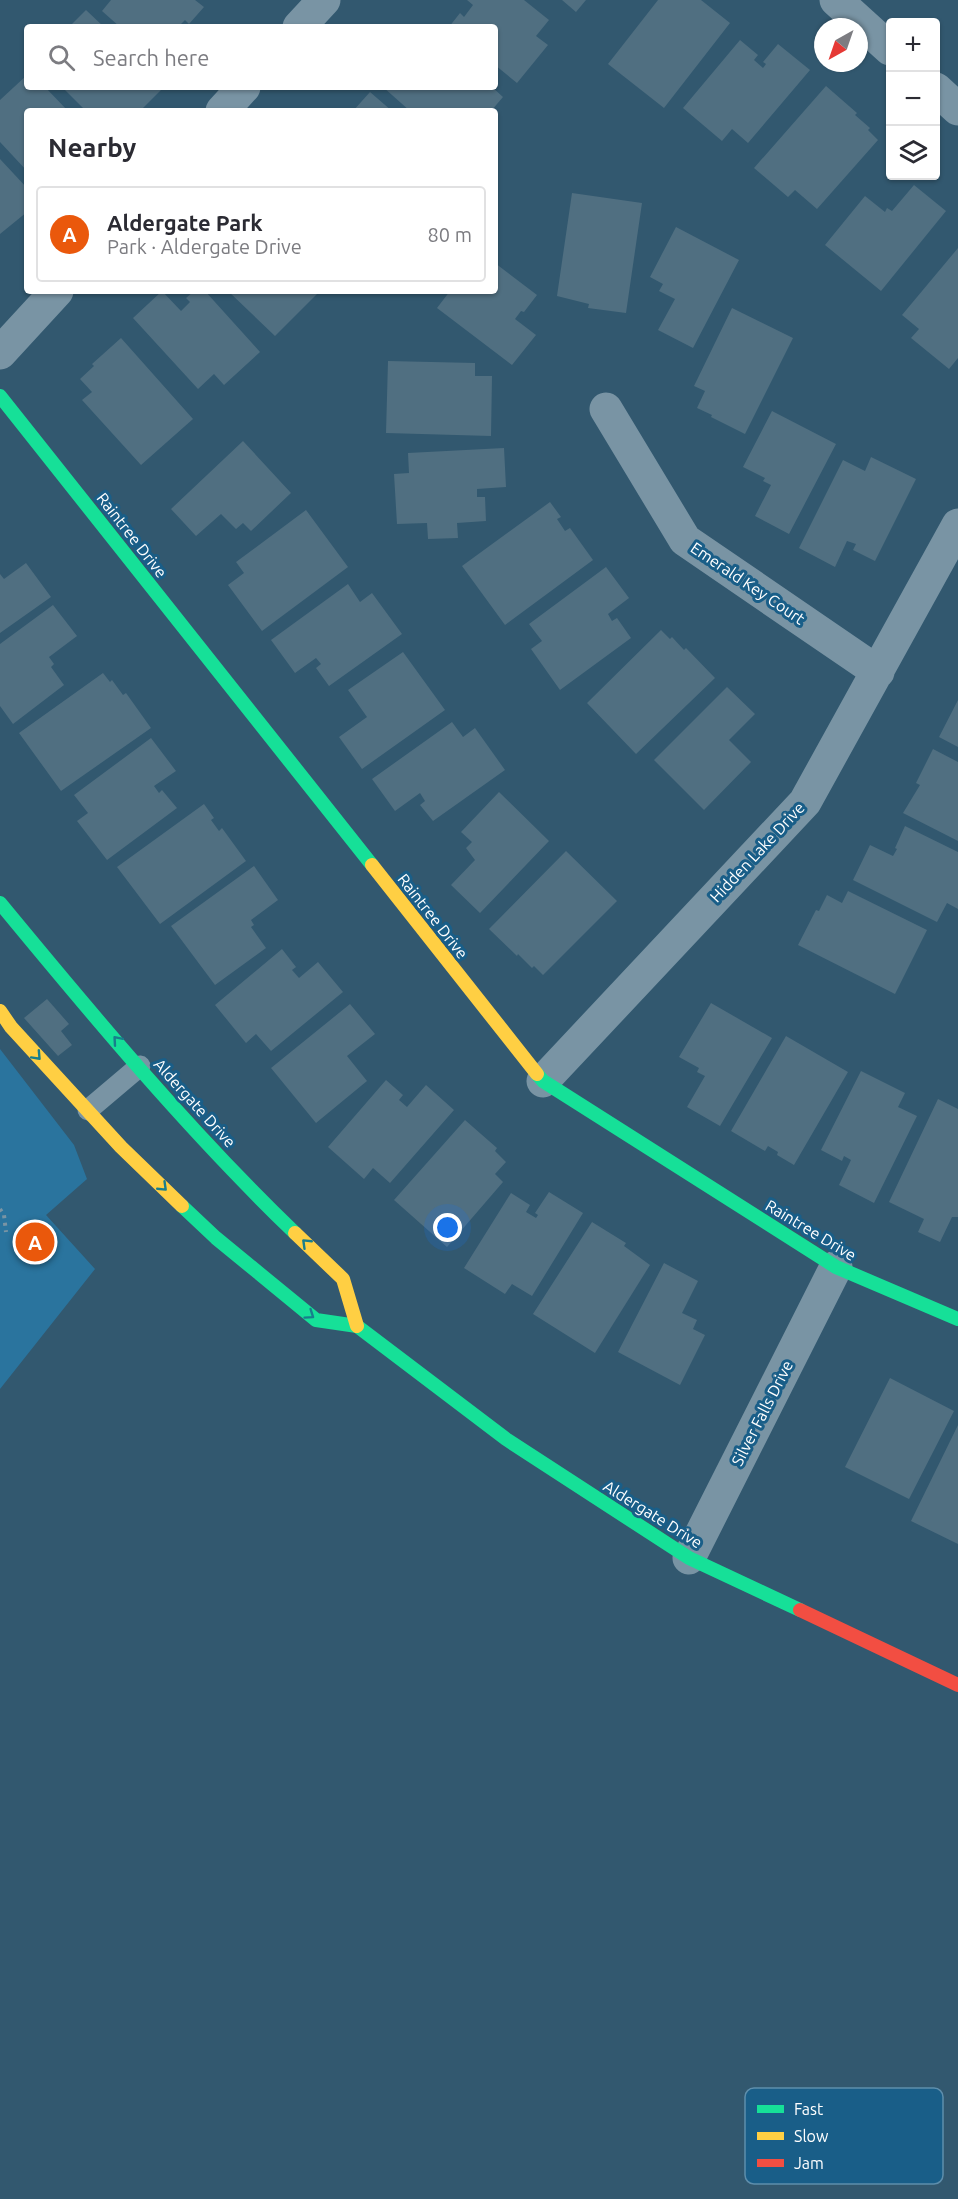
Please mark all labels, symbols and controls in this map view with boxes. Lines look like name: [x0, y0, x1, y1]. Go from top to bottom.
north arrow: [814, 18, 868, 72]
map controls: [886, 18, 940, 180]
button: +: [886, 18, 940, 72]
search box: [24, 24, 498, 90]
icon: search: [45, 41, 78, 74]
text: Search here: [93, 45, 209, 70]
button: −: [886, 72, 940, 126]
button: layers: [886, 126, 940, 180]
text: Nearby: [48, 133, 136, 162]
text: Aldergate Park: [107, 210, 263, 235]
text: A: [62, 223, 77, 246]
text: 80 m: [428, 223, 472, 246]
text: Park · Aldergate Drive: [107, 235, 302, 258]
street label: Raintree Drive: [93, 489, 171, 581]
street label: Emerald Key Court: [688, 538, 809, 628]
street label: Hidden Lake Drive: [706, 798, 808, 906]
street label: Raintree Drive: [394, 870, 472, 962]
one-way arrow: [113, 1036, 124, 1047]
one-way arrow: [30, 1049, 41, 1059]
street label: Aldergate Drive: [151, 1055, 239, 1151]
one-way arrow: [156, 1180, 167, 1191]
street label: Raintree Drive: [762, 1196, 860, 1264]
your location: [433, 1213, 462, 1242]
pin: A: [15, 1220, 54, 1264]
one-way arrow: [303, 1240, 314, 1251]
one-way arrow: [304, 1308, 315, 1319]
street label: Silver Falls Drive: [728, 1357, 796, 1469]
street label: Aldergate Drive: [600, 1476, 706, 1552]
legend: [745, 2088, 943, 2184]
text: Fast: [794, 2100, 824, 2118]
text: Slow: [794, 2127, 829, 2145]
text: Jam: [794, 2154, 824, 2172]

